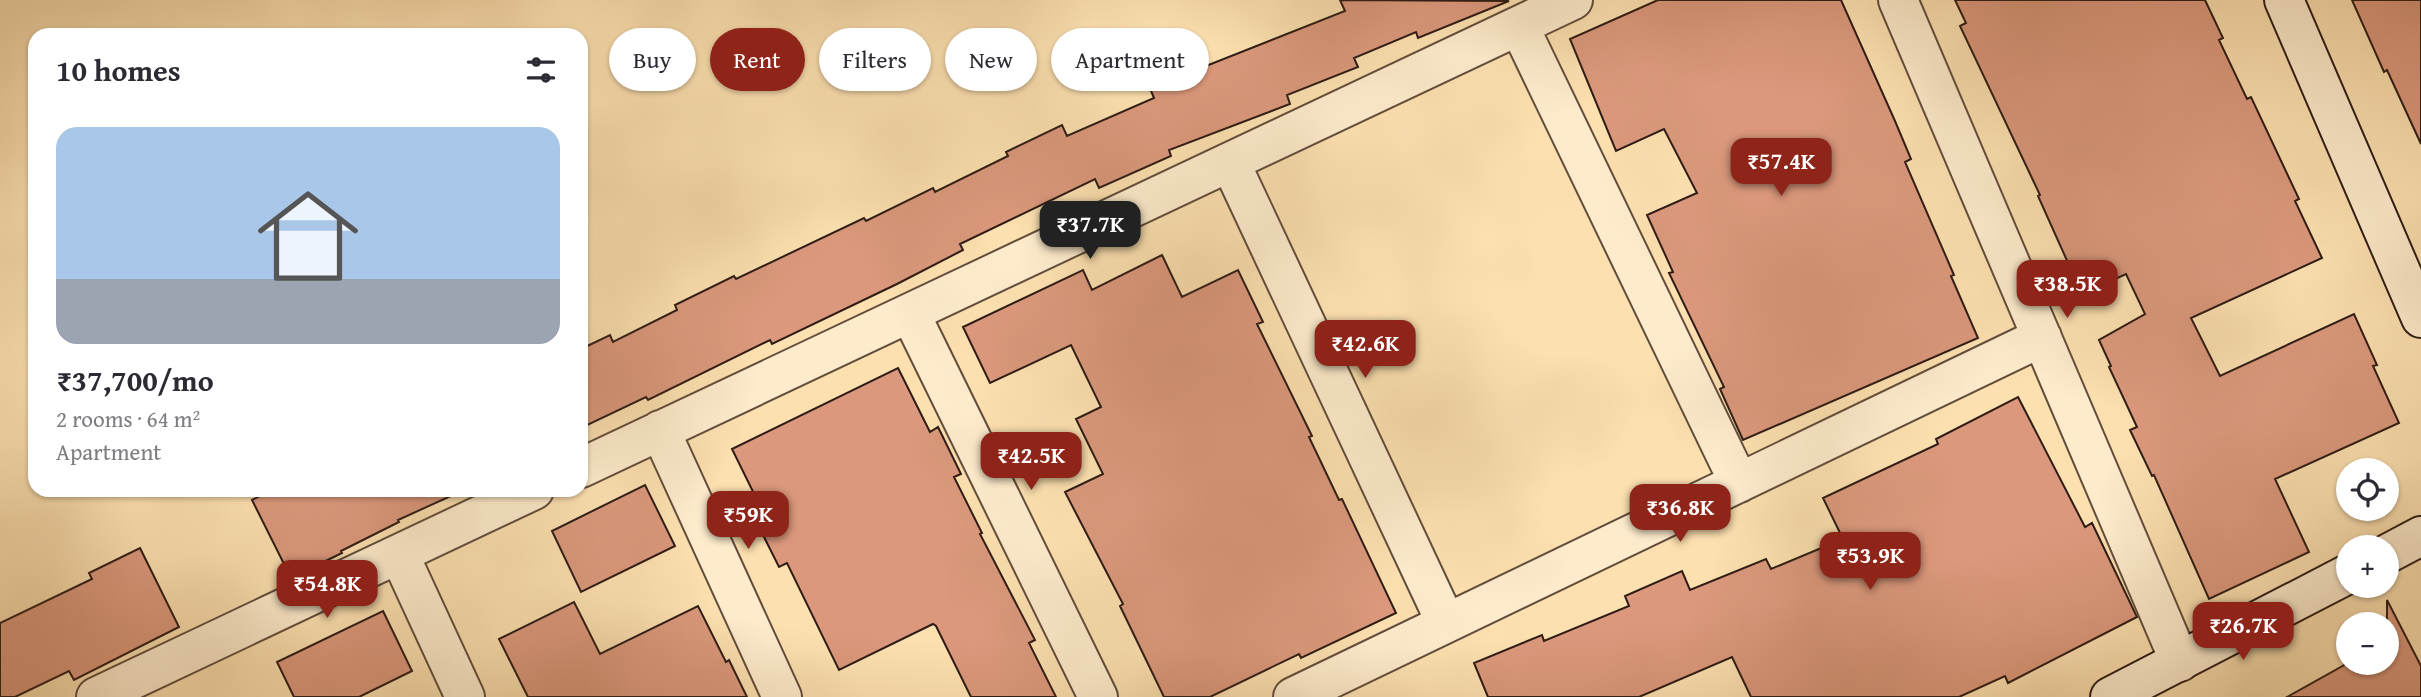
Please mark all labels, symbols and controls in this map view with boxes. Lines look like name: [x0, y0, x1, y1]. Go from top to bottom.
chip: Buy: [609, 28, 696, 91]
chip: Rent: [710, 28, 805, 91]
chip: Filters: [819, 28, 931, 91]
chip: New: [945, 28, 1037, 91]
chip: Apartment: [1051, 28, 1209, 91]
text: 10 homes: [56, 48, 181, 92]
icon: filters: [522, 51, 560, 89]
pin: ₹57.4K: [1724, 138, 1838, 198]
text: ₹57.4K: [1747, 144, 1815, 177]
icon: home: [245, 173, 371, 299]
pin: ₹37.7K: [1033, 202, 1147, 261]
text: ₹37.7K: [1056, 207, 1124, 240]
pin: ₹38.5K: [2010, 260, 2124, 320]
text: ₹38.5K: [2033, 266, 2101, 299]
pin: ₹42.6K: [1308, 320, 1422, 380]
text: ₹42.6K: [1331, 326, 1399, 359]
text: ₹37,700/mo: [56, 358, 214, 402]
text: 2 rooms · 64 m²: [56, 402, 200, 435]
pin: ₹42.5K: [974, 433, 1088, 492]
text: Apartment: [56, 435, 161, 468]
text: ₹42.5K: [997, 438, 1065, 471]
map controls: [2336, 458, 2399, 675]
button: locate: [2336, 458, 2399, 521]
pin: ₹36.8K: [1623, 484, 1737, 544]
text: ₹36.8K: [1646, 490, 1714, 523]
pin: ₹59K: [707, 491, 789, 551]
text: ₹59K: [723, 497, 773, 530]
pin: ₹53.9K: [1813, 532, 1927, 592]
button: +: [2336, 535, 2399, 598]
text: ₹53.9K: [1836, 538, 1904, 571]
pin: ₹54.8K: [270, 560, 384, 620]
text: ₹54.8K: [293, 566, 361, 599]
pin: ₹26.7K: [2186, 602, 2300, 662]
text: ₹26.7K: [2209, 608, 2277, 641]
button: −: [2336, 612, 2399, 675]

